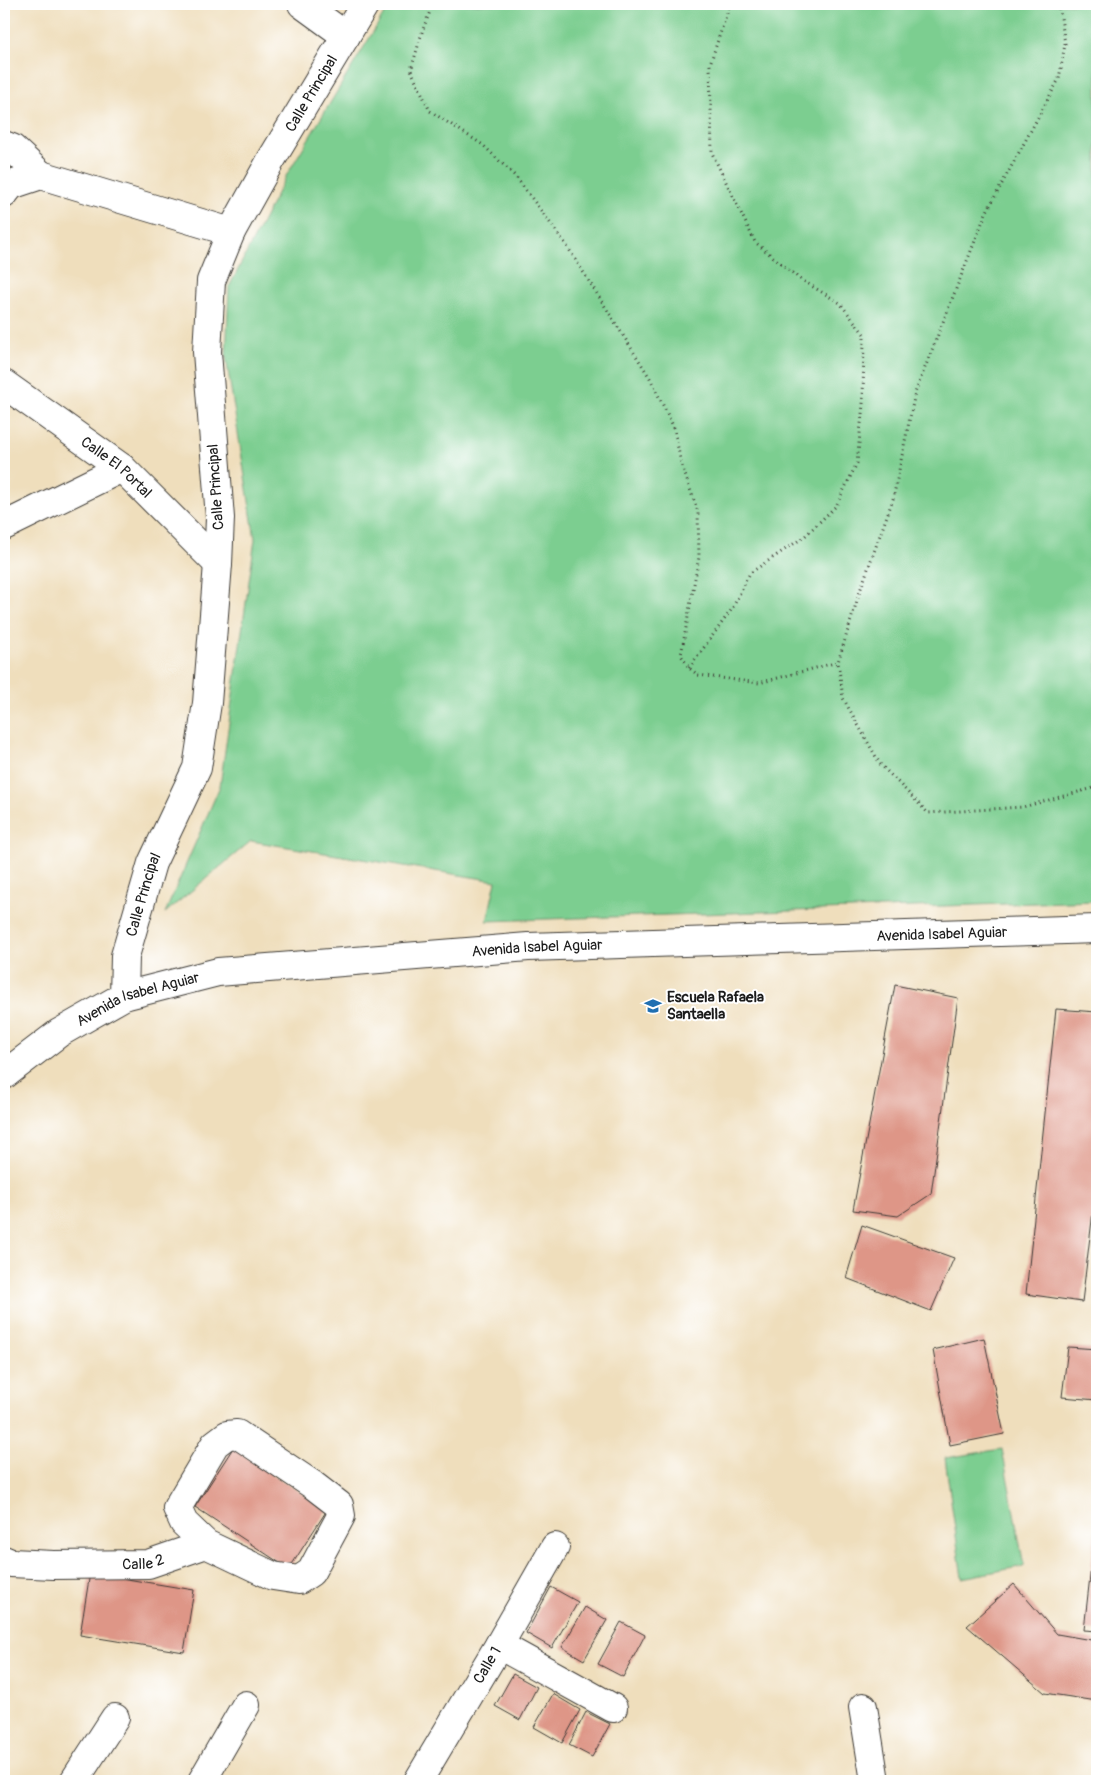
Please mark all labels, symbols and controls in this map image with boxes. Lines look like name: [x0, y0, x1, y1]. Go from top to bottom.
street label: Calle Principal: [281, 51, 342, 135]
street label: Calle El Portal: [77, 432, 156, 502]
street label: Calle Principal: [204, 443, 228, 531]
street label: Calle Principal: [122, 850, 165, 939]
street label: Avenida Isabel Aguiar: [876, 922, 1008, 945]
street label: Avenida Isabel Aguiar: [471, 935, 603, 961]
street label: Avenida Isabel Aguiar: [73, 967, 202, 1031]
place label: Escuela Rafaela Santaella: [667, 988, 764, 1024]
school or university icon: Escuela Rafaela Santaella: [643, 996, 663, 1016]
street label: Calle 2: [122, 1550, 167, 1574]
street label: Calle 1: [469, 1643, 505, 1687]

